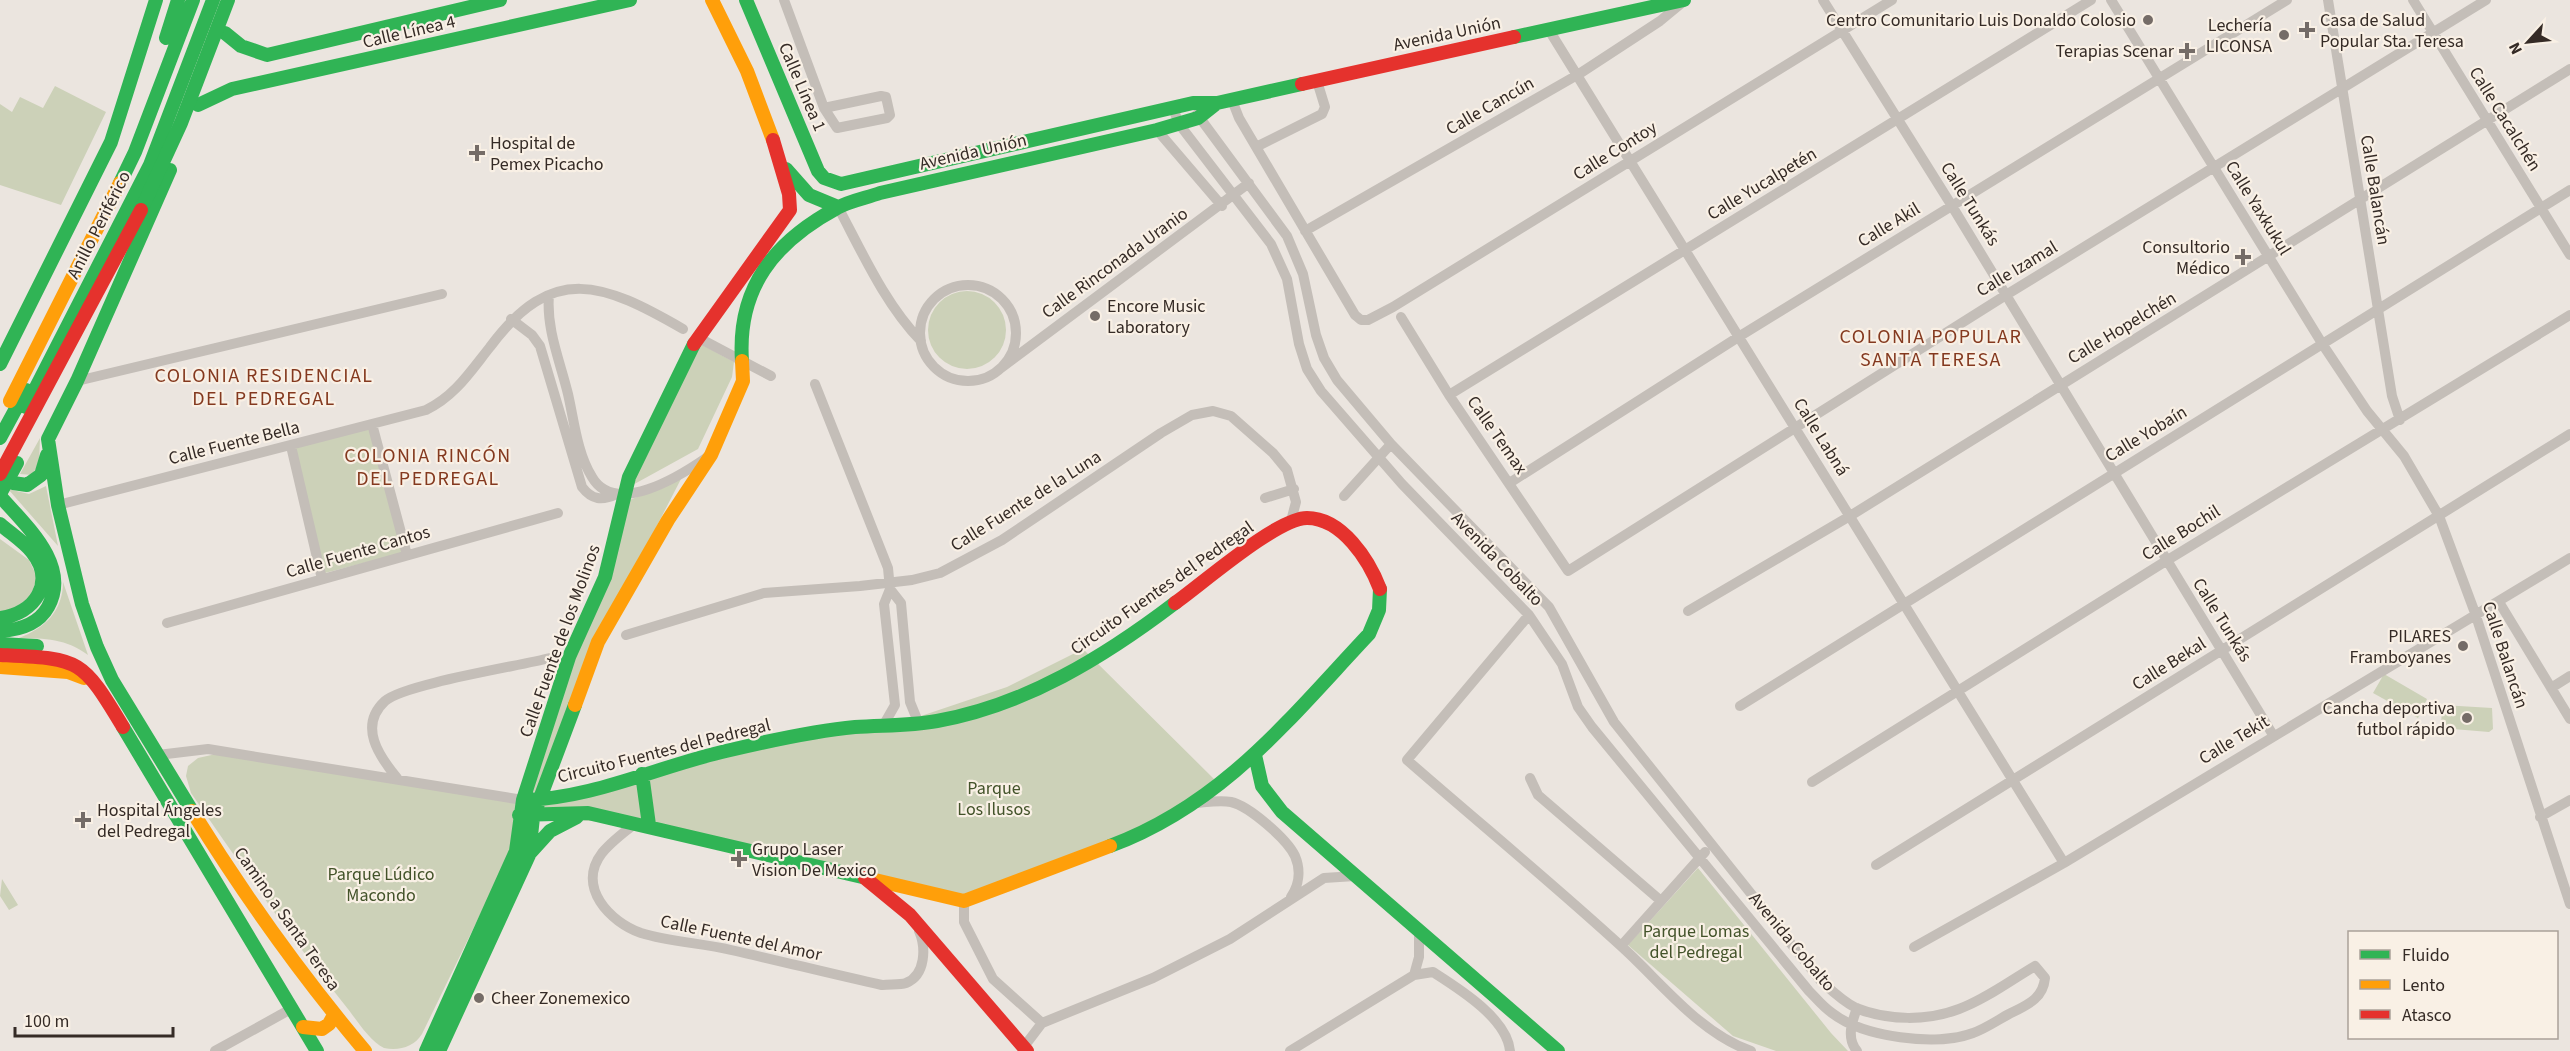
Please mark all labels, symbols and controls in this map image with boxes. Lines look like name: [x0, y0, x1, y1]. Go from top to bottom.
place label: Centro Comunitario Luis Donaldo Colosio: [1826, 8, 2136, 33]
place label: Casa de Salud Popular Sta. Teresa: [2320, 8, 2464, 54]
street label: Calle Línea 4: [360, 9, 458, 55]
street label: Avenida Unión: [1391, 10, 1503, 58]
north arrow: [2498, 12, 2558, 72]
marker: Centro Comunitario Luis Donaldo Colosio: [2141, 13, 2155, 27]
place label: Lechería LICONSA: [2206, 13, 2272, 59]
marker: Casa de Salud Popular Sta. Teresa: [2298, 21, 2316, 39]
marker: Lechería LICONSA: [2277, 28, 2291, 42]
street label: Calle Línea 1: [772, 39, 832, 135]
place label: Terapias Scenar: [2056, 39, 2175, 64]
text: N: [2503, 39, 2528, 58]
marker: Terapias Scenar: [2178, 42, 2196, 60]
street label: Calle Cacalchén: [2463, 62, 2547, 176]
street label: Calle Cancún: [1441, 71, 1539, 141]
street label: Calle Contoy: [1568, 115, 1662, 187]
street label: Avenida Unión: [917, 128, 1029, 176]
place label: Hospital de Pemex Picacho: [490, 131, 604, 177]
street label: Calle Balancán: [2354, 133, 2396, 247]
street label: Calle Yucalpetén: [1702, 141, 1822, 227]
marker: Hospital de Pemex Picacho: [468, 144, 486, 162]
street label: Calle Yaxkukul: [2219, 156, 2297, 260]
street label: Calle Tunkás: [1934, 157, 2006, 251]
street label: Anillo Periférico: [61, 167, 137, 283]
street label: Calle Akil: [1853, 197, 1925, 253]
street label: Calle Rinconada Uranio: [1037, 201, 1193, 325]
street label: Calle Izamal: [1972, 235, 2062, 303]
place label: Consultorio Médico: [2142, 235, 2230, 281]
marker: Consultorio Médico: [2234, 248, 2252, 266]
street label: Calle Hopelchén: [2063, 286, 2181, 370]
place label: Encore Music Laboratory: [1107, 294, 1206, 340]
marker: Encore Music Laboratory: [1088, 309, 1102, 323]
district label: COLONIA POPULAR SANTA TERESA: [1840, 323, 2023, 374]
district label: COLONIA RESIDENCIAL DEL PEDREGAL: [154, 362, 374, 413]
street label: Calle Temax: [1461, 391, 1533, 479]
street label: Calle Labná: [1787, 393, 1855, 481]
street label: Calle Yobaín: [2100, 400, 2192, 468]
street label: Calle Fuente Bella: [166, 415, 302, 471]
district label: COLONIA RINCÓN DEL PEDREGAL: [344, 442, 512, 493]
street label: Calle Fuente de la Luna: [946, 444, 1106, 558]
street label: Calle Bochil: [2137, 499, 2225, 567]
street label: Avenida Cobalto: [1445, 506, 1549, 612]
street label: Circuito Fuentes del Pedregal: [1065, 515, 1259, 661]
street label: Calle Fuente Cantos: [283, 519, 433, 585]
street label: Calle Fuente de los Molinos: [513, 541, 607, 741]
street label: Calle Tunkás: [2186, 573, 2258, 667]
street label: Calle Balancán: [2476, 598, 2534, 712]
place label: PILARES Framboyanes: [2350, 624, 2451, 670]
street label: Calle Bekal: [2127, 631, 2211, 697]
marker: PILARES Framboyanes: [2456, 639, 2470, 653]
place label: Cancha deportiva futbol rápido: [2323, 696, 2455, 742]
street label: Calle Tekit: [2194, 709, 2274, 771]
marker: Cancha deportiva futbol rápido: [2460, 711, 2474, 725]
street label: Circuito Fuentes del Pedregal: [555, 712, 773, 790]
park label: Parque Los Ilusos: [957, 776, 1031, 822]
place label: Hospital Ángeles del Pedregal: [97, 798, 222, 844]
marker: Hospital Ángeles del Pedregal: [74, 811, 92, 829]
place label: Grupo Laser Vision De Mexico: [752, 837, 876, 883]
street label: Camino a Santa Teresa: [228, 842, 346, 996]
marker: Grupo Laser Vision De Mexico: [730, 850, 748, 868]
park label: Parque Lúdico Macondo: [327, 862, 435, 908]
street label: Avenida Cobalto: [1743, 887, 1841, 997]
street label: Calle Fuente del Amor: [658, 909, 825, 967]
park label: Parque Lomas del Pedregal: [1643, 919, 1749, 965]
legend: [2348, 931, 2558, 1039]
text: Fluido: [2402, 943, 2449, 968]
text: Lento: [2402, 973, 2445, 998]
place label: Cheer Zonemexico: [491, 986, 630, 1011]
marker: Cheer Zonemexico: [472, 991, 486, 1005]
scale bar: [15, 1000, 172, 1038]
text: Atasco: [2402, 1003, 2451, 1028]
text: 100 m: [24, 1009, 69, 1034]

